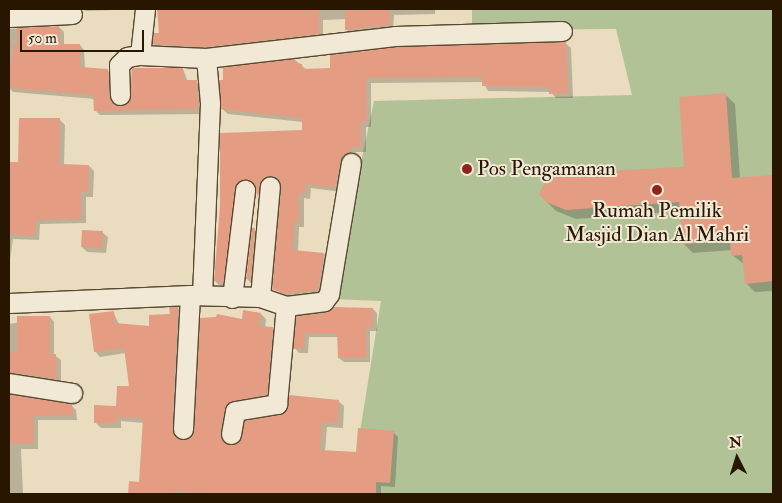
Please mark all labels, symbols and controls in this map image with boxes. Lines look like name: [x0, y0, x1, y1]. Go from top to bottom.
scale bar: [22, 20, 146, 52]
text: 50 m: [28, 29, 57, 48]
place label: Pos Pengamanan: [477, 156, 616, 182]
marker: Pos Pengamanan: [461, 163, 473, 175]
marker: Rumah Pemilik Masjid Dian Al Mahri: [651, 184, 663, 196]
place label: Rumah Pemilik Masjid Dian Al Mahri: [565, 198, 749, 248]
north arrow: [712, 433, 762, 483]
text: N: [729, 434, 743, 452]

